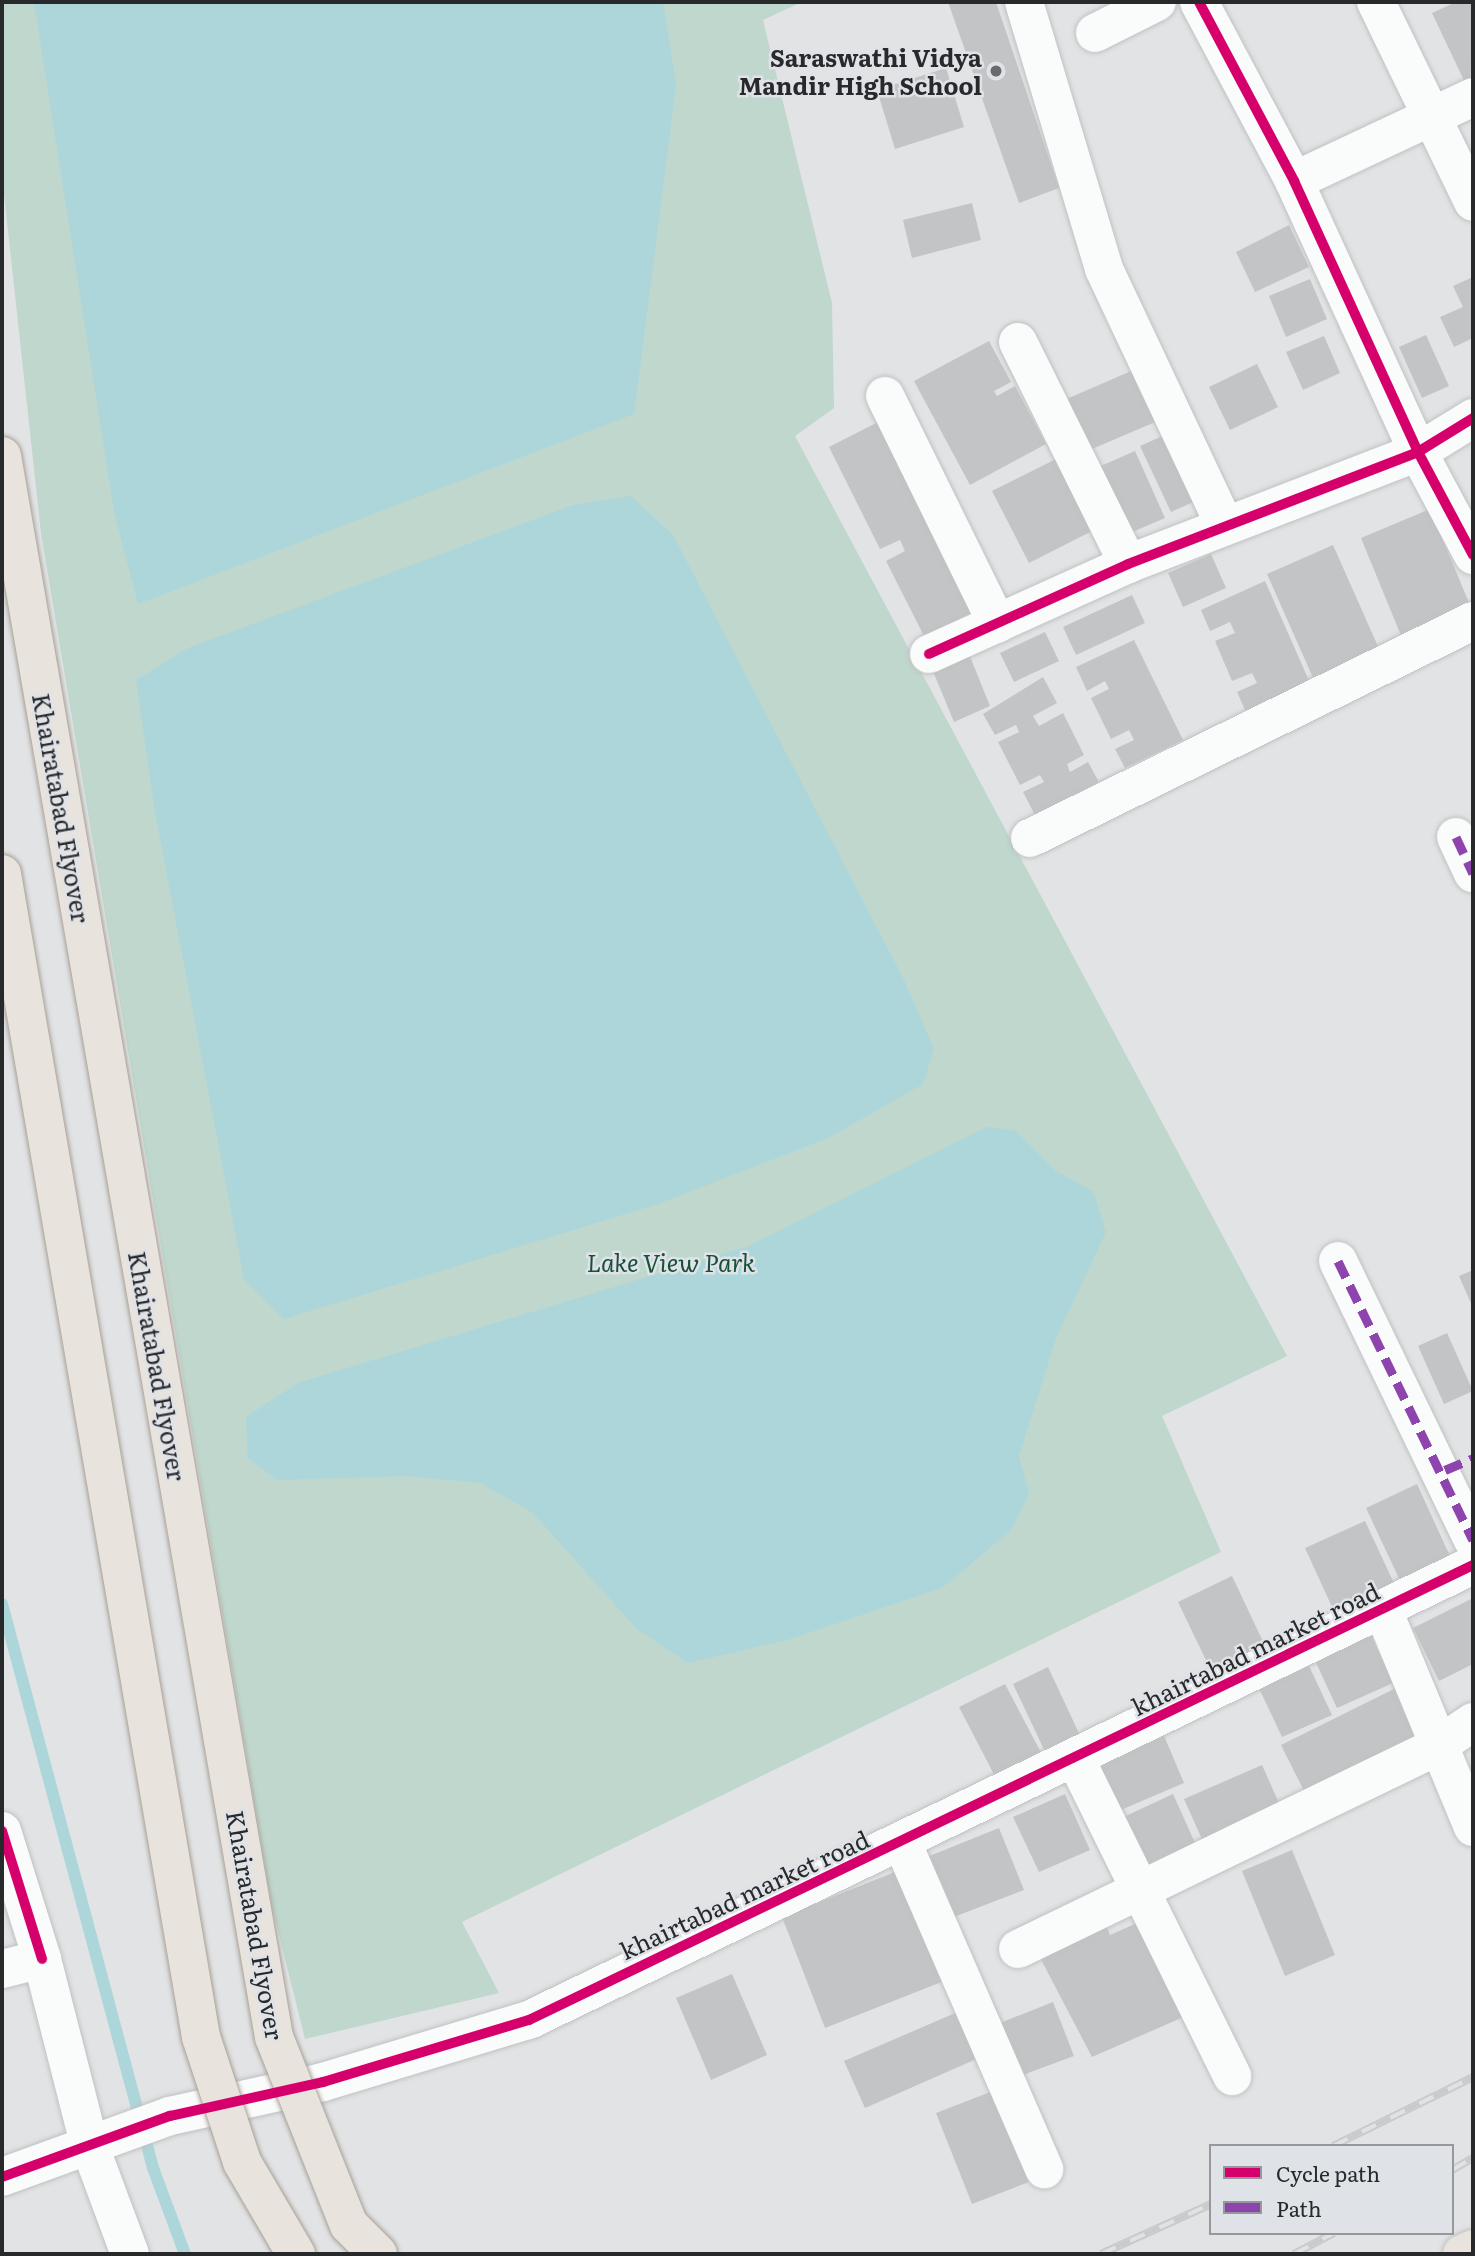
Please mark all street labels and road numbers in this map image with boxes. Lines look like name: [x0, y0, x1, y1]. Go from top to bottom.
street label: Khairatabad Flyover: [28, 691, 96, 925]
street label: Khairatabad Flyover: [124, 1249, 192, 1483]
street label: khairtabad market road: [1127, 1575, 1383, 1721]
street label: Khairatabad Flyover: [222, 1808, 290, 2042]
street label: khairtabad market road: [615, 1824, 873, 1964]

